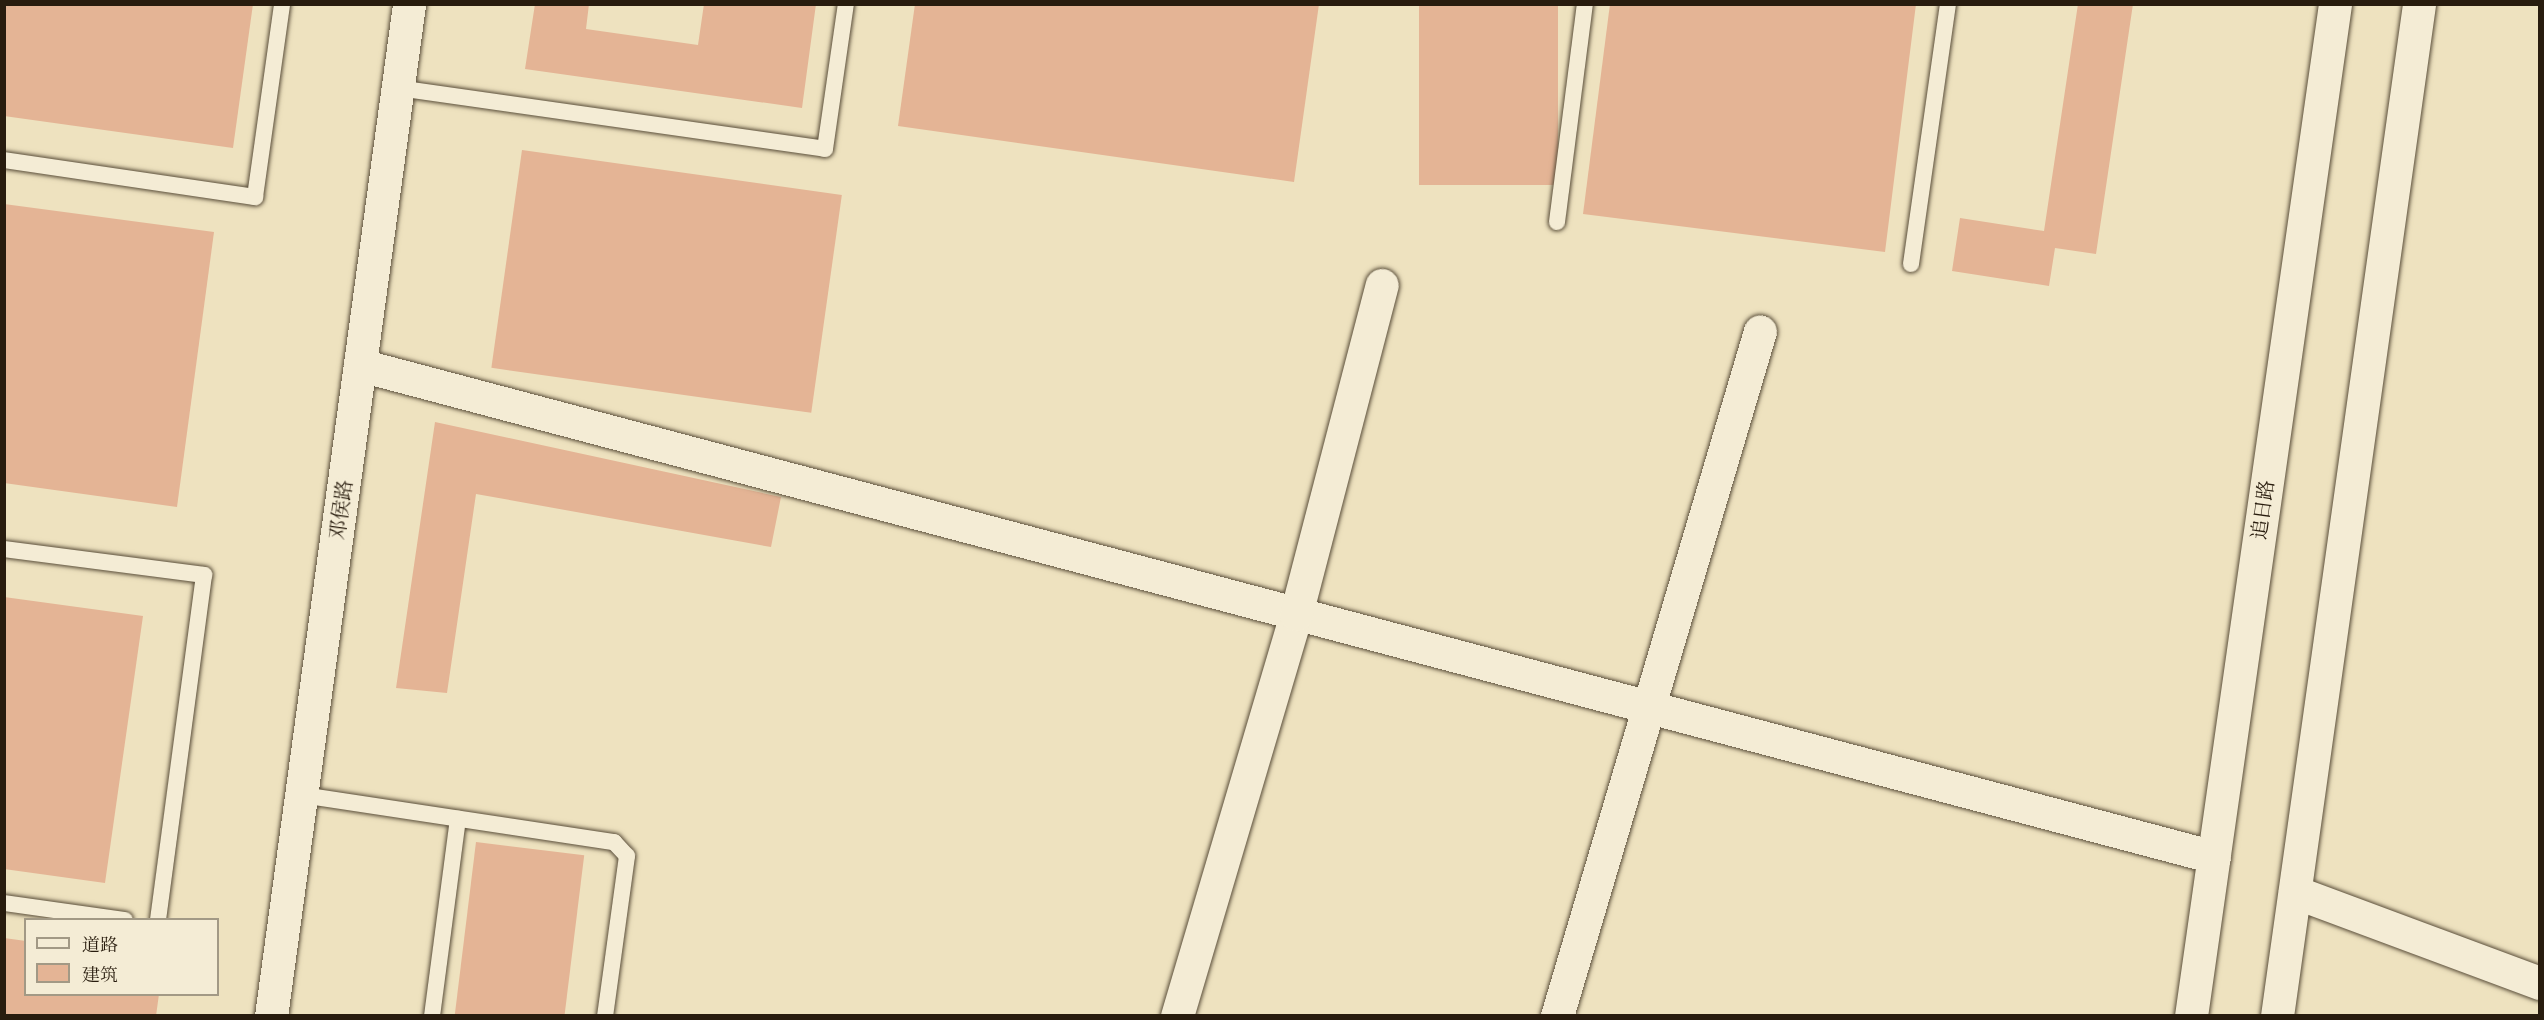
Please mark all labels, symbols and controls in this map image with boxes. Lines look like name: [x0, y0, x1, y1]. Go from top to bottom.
street label: 邓侯路: [325, 479, 357, 541]
street label: 追日路: [2247, 479, 2279, 541]
legend: [24, 918, 219, 996]
text: 道路: [82, 934, 118, 957]
text: 建筑: [82, 964, 118, 987]

